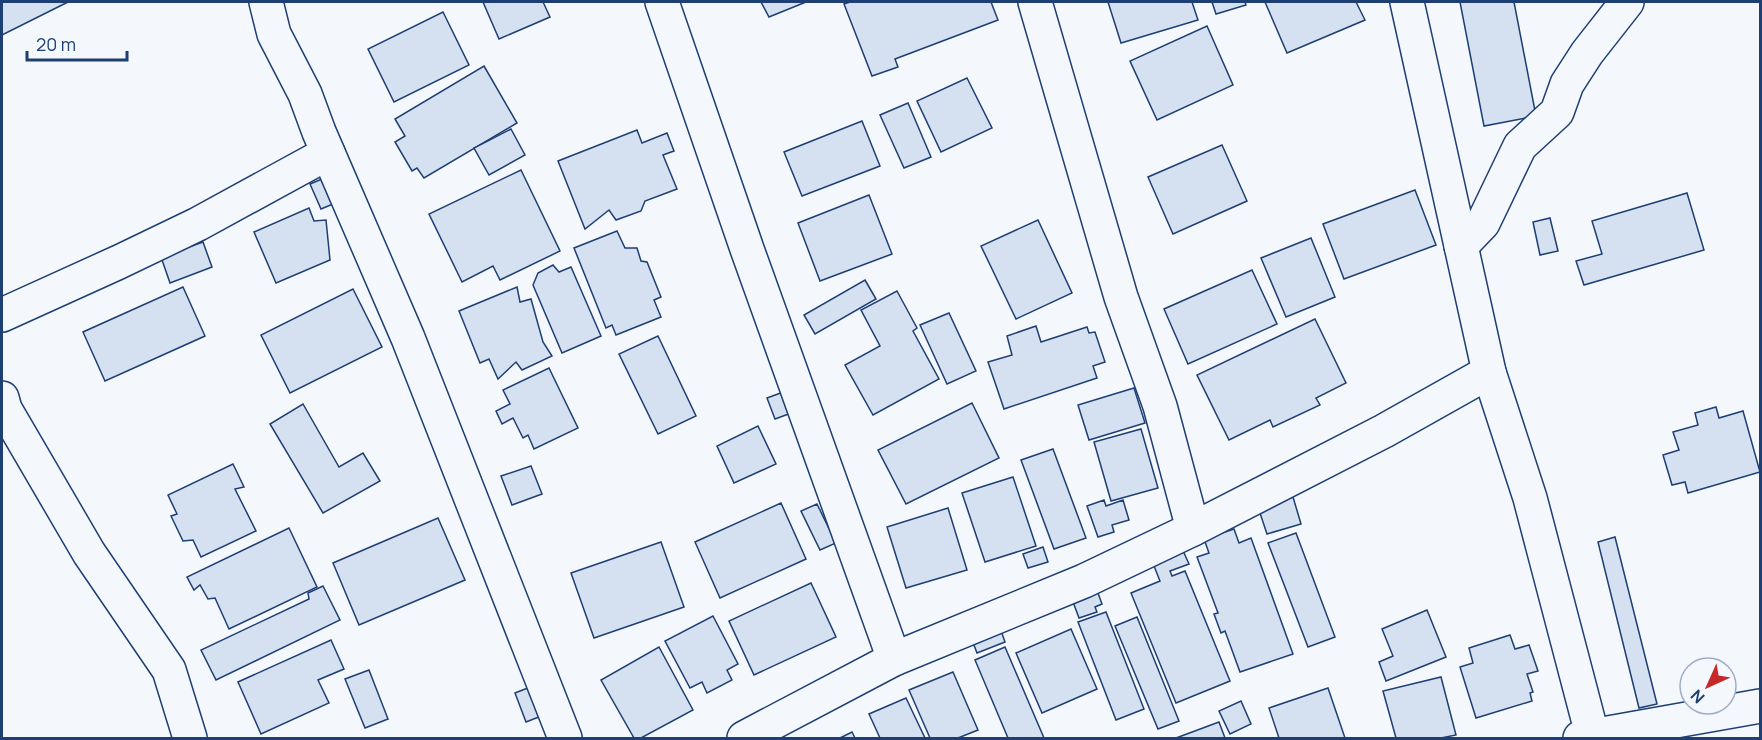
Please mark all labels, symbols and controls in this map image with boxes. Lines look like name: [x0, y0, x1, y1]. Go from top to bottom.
scale bar: [27, 24, 128, 62]
text: 20 m: [36, 32, 76, 56]
north arrow: [1678, 656, 1738, 716]
text: N: [1686, 685, 1709, 708]

